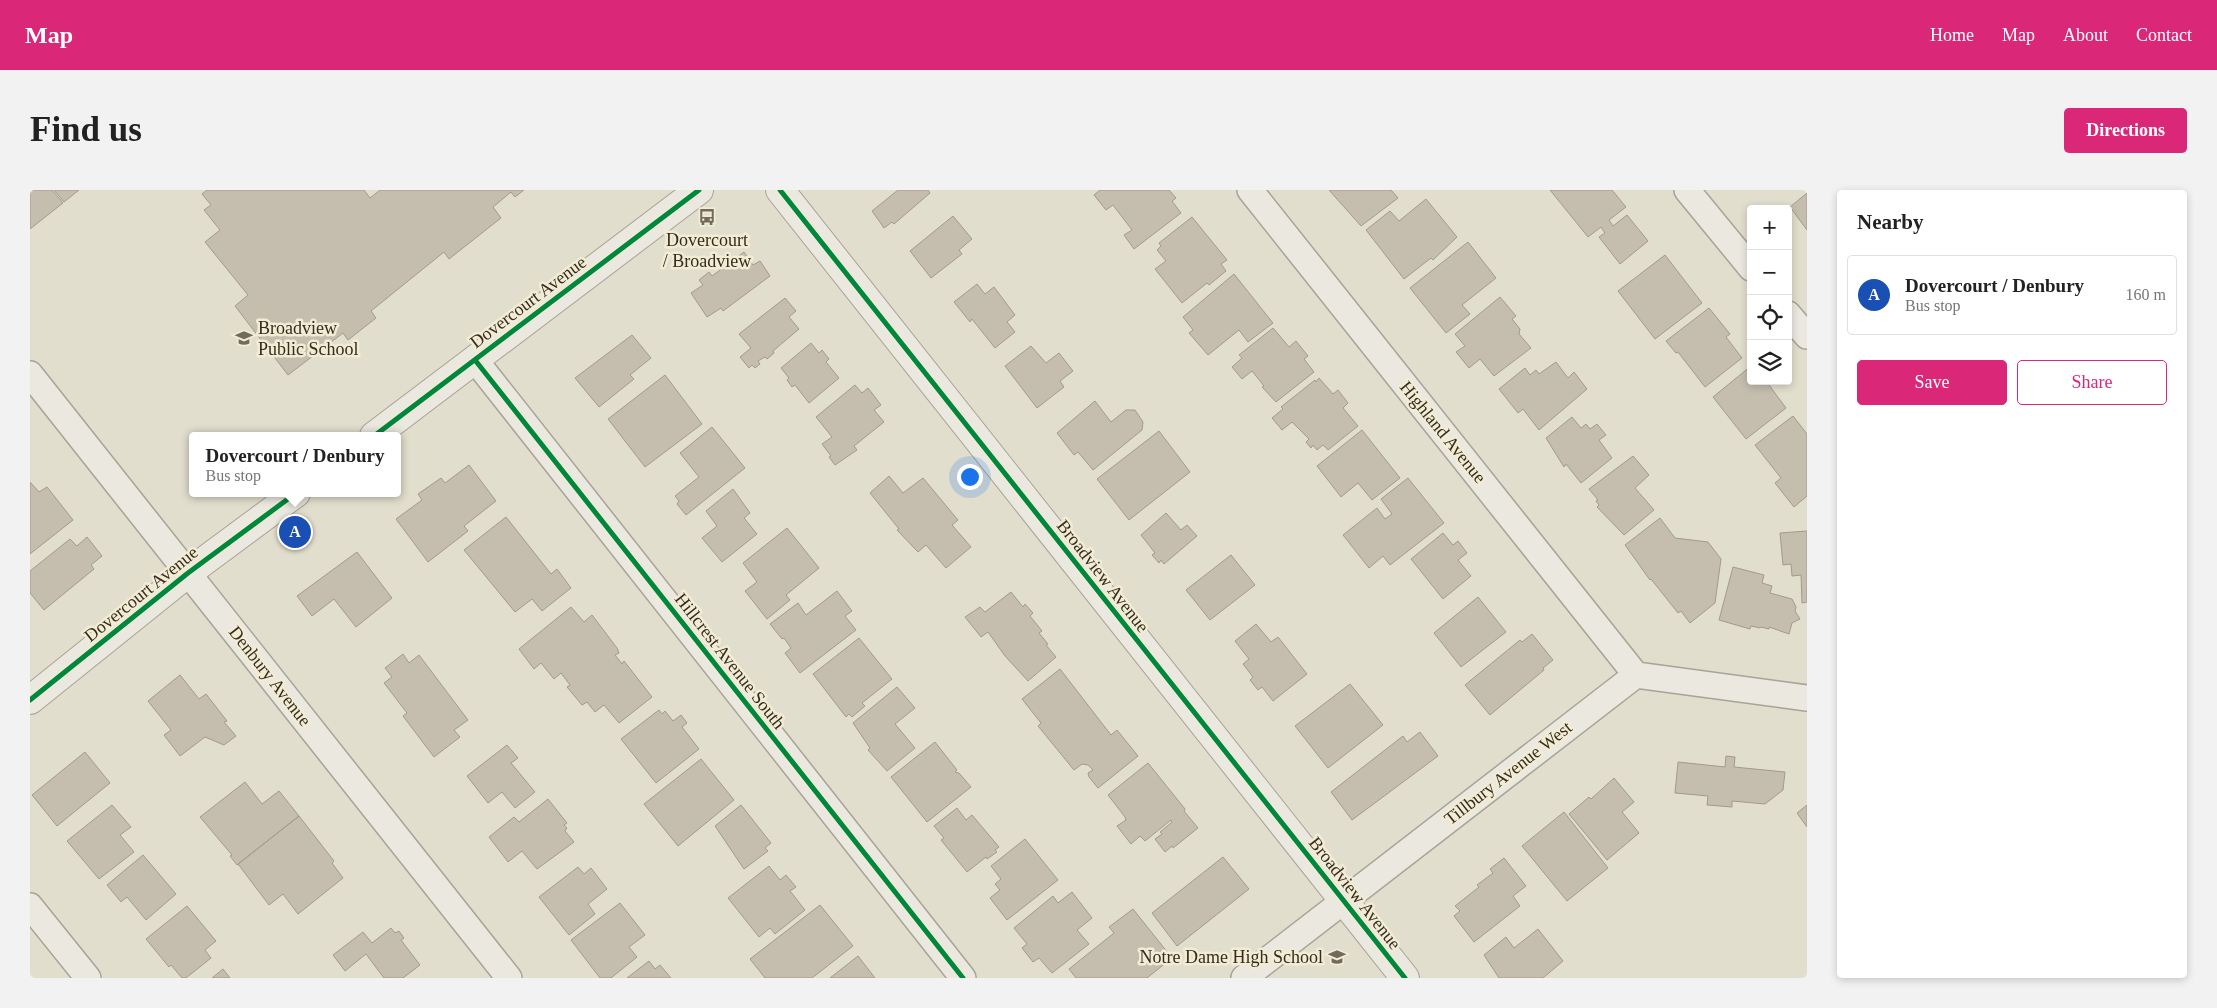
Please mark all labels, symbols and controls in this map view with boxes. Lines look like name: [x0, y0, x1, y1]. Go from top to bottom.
text: Map: [25, 22, 73, 48]
text: Home: [1930, 25, 1974, 45]
text: Map: [2002, 25, 2035, 45]
text: About: [2063, 25, 2108, 45]
text: Contact: [2136, 25, 2192, 45]
button: Directions: [2064, 108, 2187, 153]
text: Find us: [30, 110, 142, 149]
map controls: [1747, 205, 1792, 385]
button: +: [1747, 205, 1792, 250]
bus stop icon: Dovercourt / Broadview: [697, 207, 717, 227]
text: Nearby: [1857, 210, 1924, 234]
place label: Dovercourt / Broadview: [663, 230, 751, 271]
button: −: [1747, 250, 1792, 295]
street label: Dovercourt Avenue: [466, 252, 590, 352]
text: Dovercourt / Denbury: [1905, 275, 2084, 296]
text: A: [1868, 286, 1880, 303]
text: 160 m: [2126, 286, 2166, 303]
button: locate: [1747, 295, 1792, 340]
text: Bus stop: [1905, 297, 1961, 314]
place label: Broadview Public School: [258, 318, 359, 359]
school or university icon: Broadview Public School: [234, 328, 254, 348]
button: layers: [1747, 340, 1792, 385]
button: Save: [1857, 360, 2007, 405]
button: Share: [2017, 360, 2167, 405]
street label: Highland Avenue: [1396, 377, 1490, 487]
popup: [189, 432, 401, 497]
text: Dovercourt / Denbury: [205, 445, 385, 466]
your location: [957, 464, 983, 490]
text: Bus stop: [205, 467, 261, 484]
pin: A: [279, 513, 311, 551]
street label: Broadview Avenue: [1053, 516, 1153, 636]
street label: Dovercourt Avenue: [80, 542, 202, 646]
street label: Hillcrest Avenue South: [671, 589, 789, 733]
street label: Denbury Avenue: [225, 622, 315, 730]
street label: Tillbury Avenue West: [1440, 717, 1576, 829]
street label: Broadview Avenue: [1305, 833, 1405, 953]
place label: Notre Dame High School: [1140, 947, 1323, 967]
school or university icon: Notre Dame High School: [1327, 947, 1347, 967]

